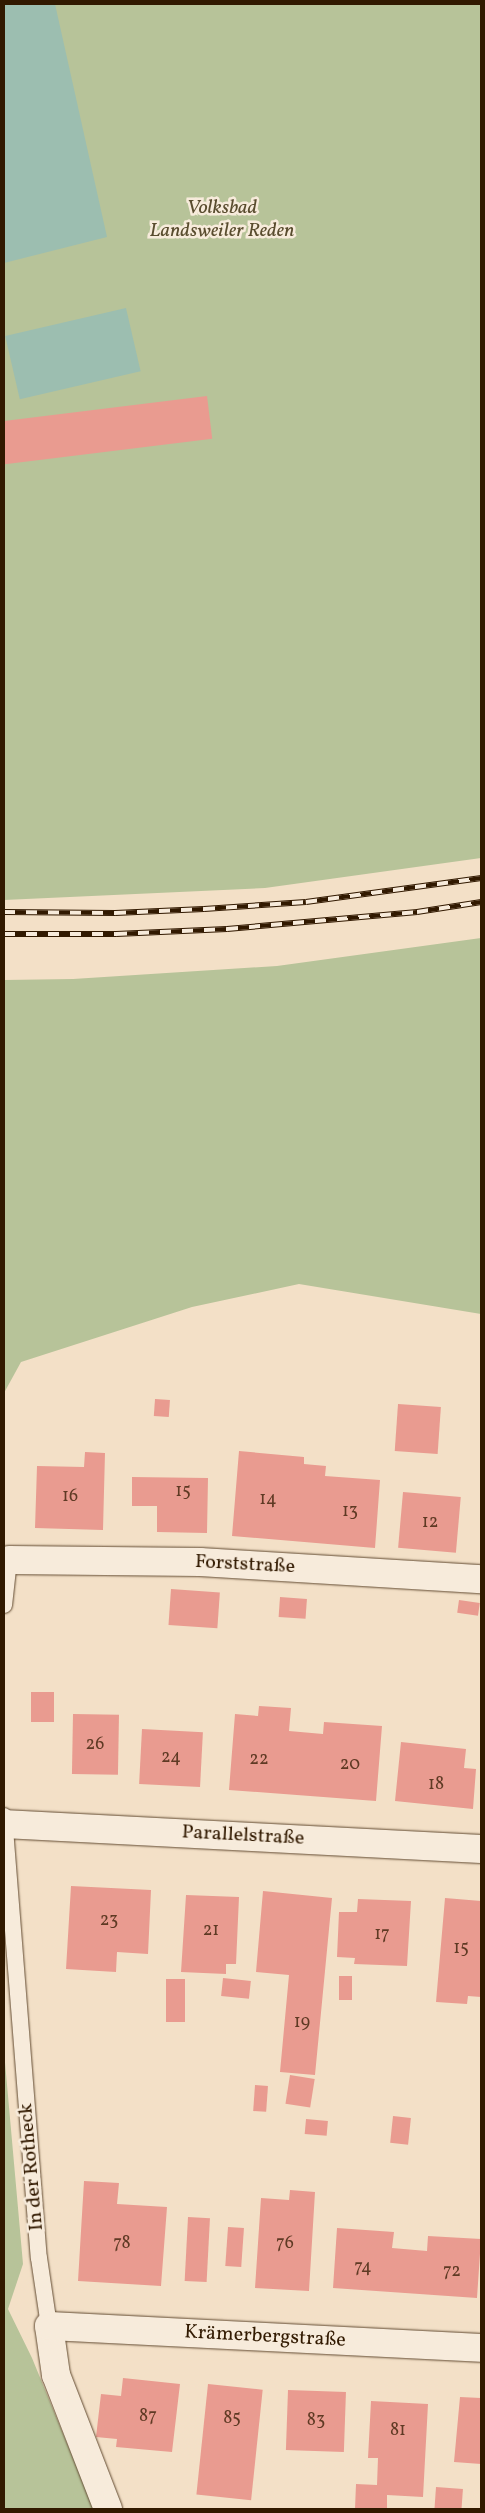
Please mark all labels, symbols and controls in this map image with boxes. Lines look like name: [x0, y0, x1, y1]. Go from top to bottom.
park label: Volksbad Landsweiler Reden: [150, 197, 294, 244]
house number: 15: [175, 1481, 191, 1503]
house number: 16: [62, 1486, 78, 1508]
house number: 14: [259, 1489, 277, 1511]
house number: 13: [342, 1501, 358, 1523]
house number: 12: [422, 1512, 438, 1534]
street label: Forststraße: [194, 1550, 296, 1580]
house number: 26: [86, 1734, 104, 1756]
house number: 24: [161, 1747, 181, 1769]
house number: 22: [249, 1749, 269, 1771]
house number: 20: [340, 1754, 360, 1776]
house number: 18: [428, 1774, 444, 1796]
street label: Parallelstraße: [181, 1821, 305, 1851]
house number: 23: [100, 1910, 118, 1932]
house number: 21: [203, 1920, 219, 1942]
house number: 17: [374, 1924, 390, 1946]
house number: 15: [453, 1938, 469, 1960]
house number: 19: [294, 2012, 310, 2034]
street label: In der Rotheck: [14, 2102, 50, 2232]
house number: 78: [113, 2233, 131, 2255]
house number: 76: [276, 2233, 294, 2255]
house number: 74: [354, 2257, 372, 2279]
house number: 72: [443, 2261, 461, 2283]
street label: Krämerbergstraße: [184, 2321, 346, 2353]
house number: 87: [139, 2406, 157, 2428]
house number: 85: [223, 2408, 241, 2430]
house number: 83: [307, 2410, 325, 2432]
house number: 81: [390, 2420, 406, 2442]

